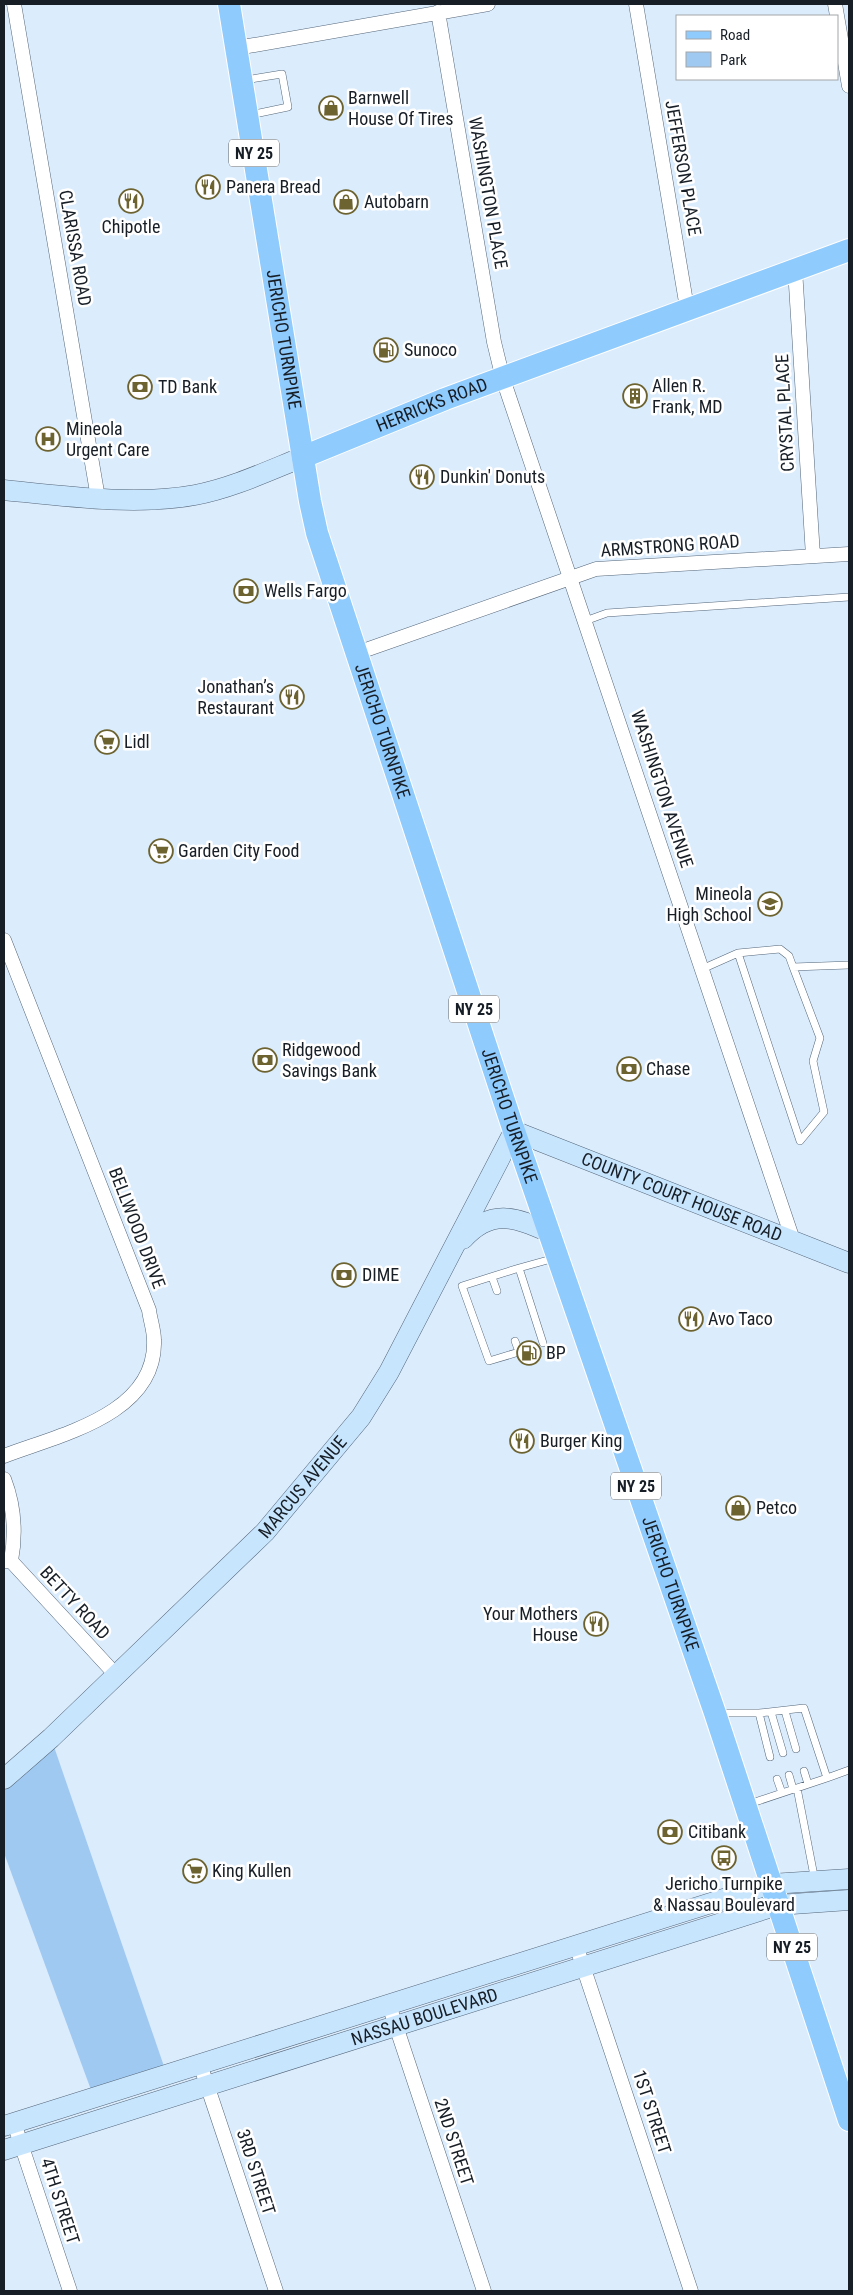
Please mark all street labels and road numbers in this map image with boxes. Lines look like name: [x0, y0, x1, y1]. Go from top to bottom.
street label: JEFFERSON PLACE: [661, 99, 706, 237]
street label: WASHINGTON PLACE: [465, 115, 512, 271]
road number: NY 25: [229, 140, 279, 167]
street label: CLARISSA ROAD: [55, 188, 96, 308]
street label: JERICHO TURNPIKE: [262, 268, 306, 411]
street label: CRYSTAL PLACE: [771, 354, 798, 472]
street label: HERRICKS ROAD: [373, 373, 490, 436]
street label: ARMSTRONG ROAD: [600, 530, 740, 561]
street label: JERICHO TURNPIKE: [351, 661, 415, 801]
street label: WASHINGTON AVENUE: [627, 707, 698, 870]
road number: NY 25: [449, 996, 499, 1022]
street label: JERICHO TURNPIKE: [477, 1045, 542, 1186]
street label: COUNTY COURT HOUSE ROAD: [579, 1148, 785, 1246]
street label: BELLWOOD DRIVE: [105, 1164, 170, 1291]
street label: MARCUS AVENUE: [254, 1431, 351, 1542]
road number: NY 25: [611, 1472, 661, 1500]
street label: JERICHO TURNPIKE: [638, 1514, 704, 1654]
street label: BETTY ROAD: [36, 1562, 115, 1644]
road number: NY 25: [767, 1934, 817, 1960]
street label: NASSAU BOULEVARD: [348, 1983, 500, 2050]
street label: 1ST STREET: [629, 2067, 676, 2156]
street label: 2ND STREET: [431, 2096, 478, 2188]
street label: 3RD STREET: [233, 2126, 280, 2217]
street label: 4TH STREET: [37, 2155, 84, 2247]

